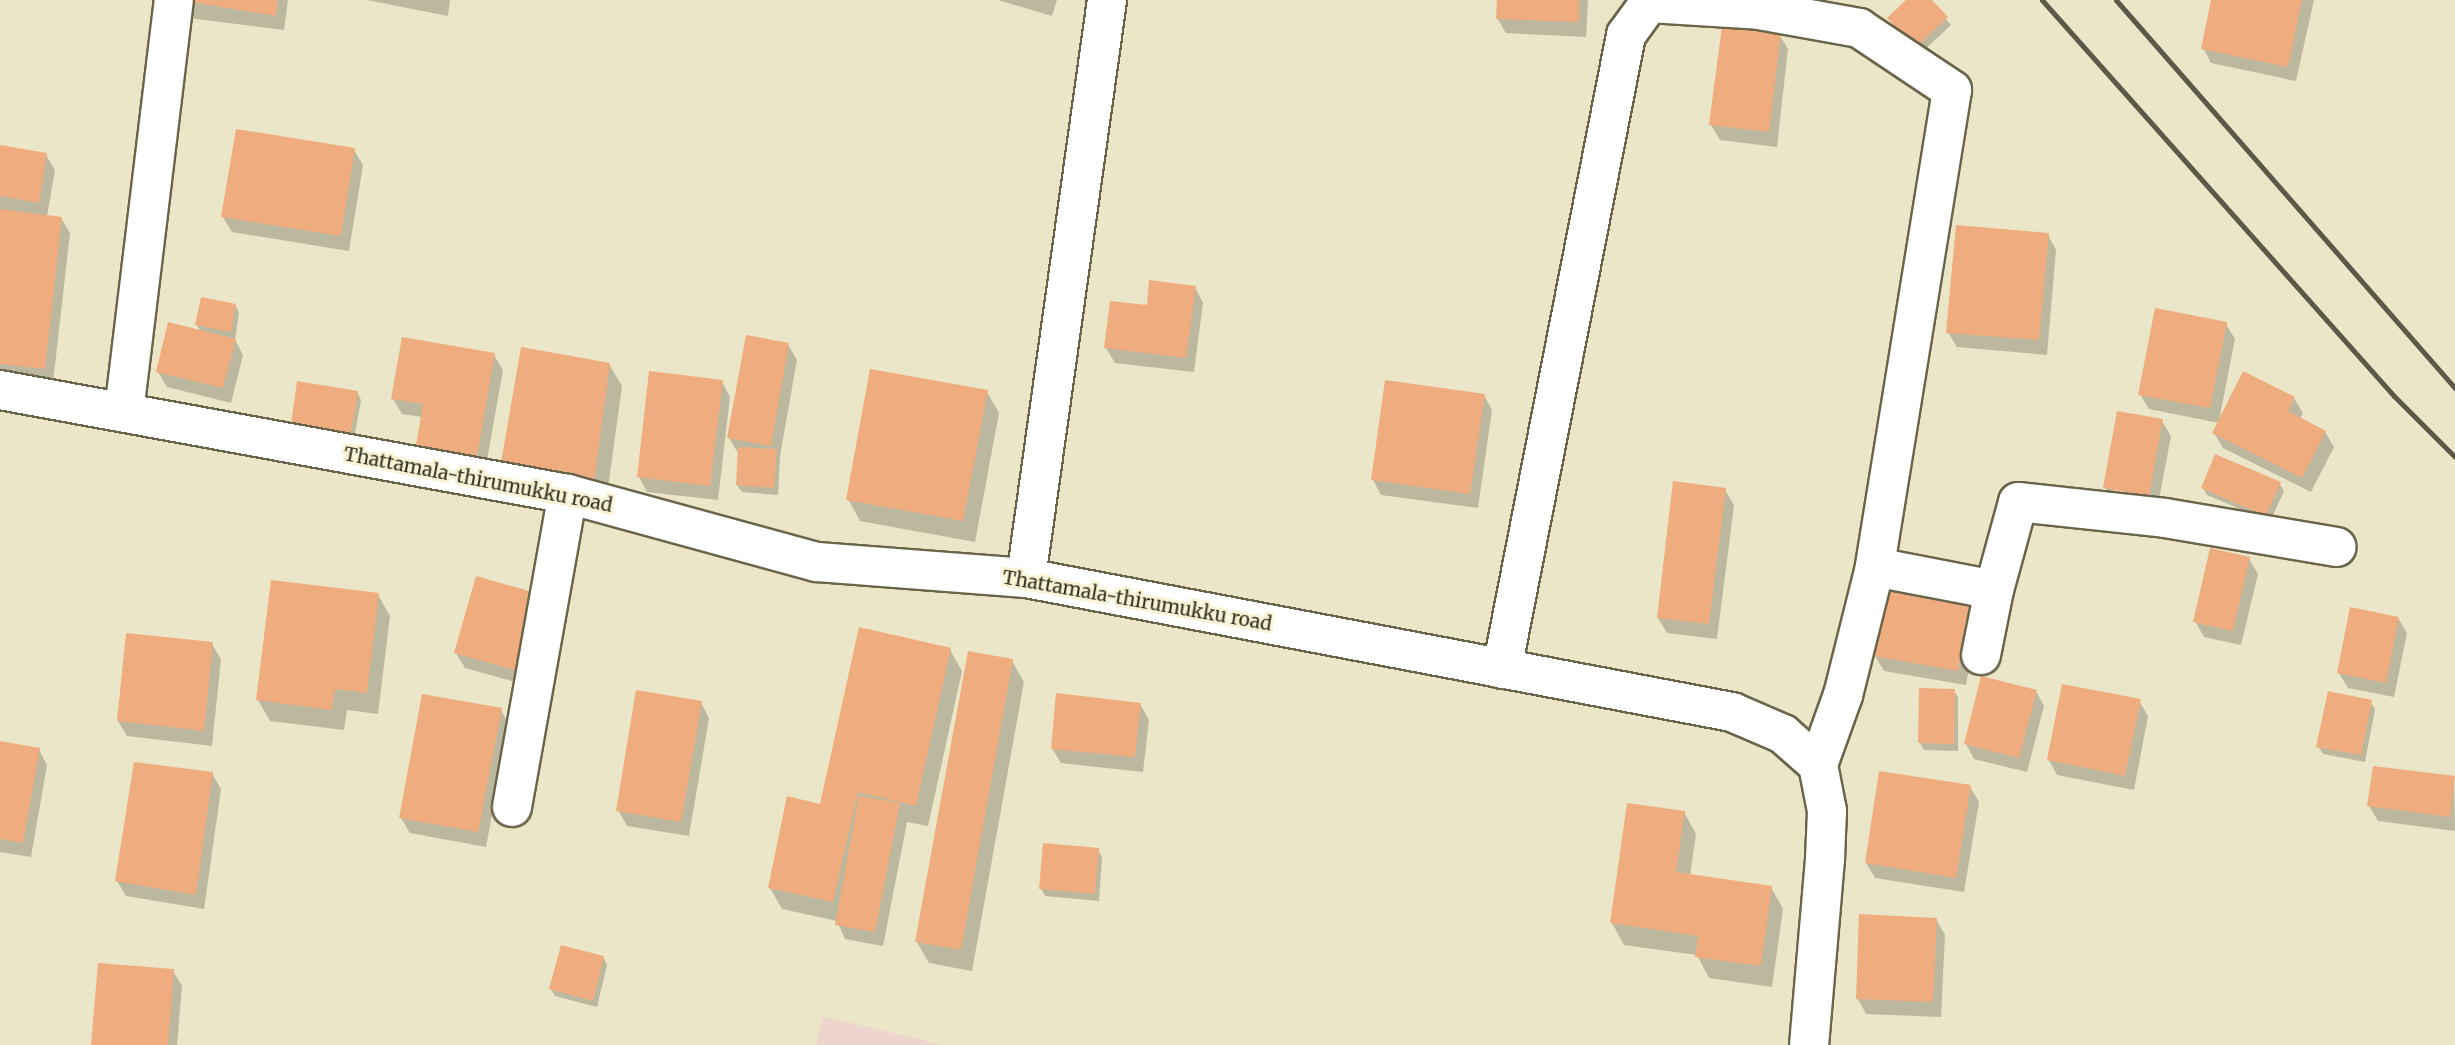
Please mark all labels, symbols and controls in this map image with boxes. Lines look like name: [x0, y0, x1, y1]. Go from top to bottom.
street label: Thattamala-thirumukku road: [342, 443, 614, 517]
street label: Thattamala-thirumukku road: [1001, 566, 1273, 636]

